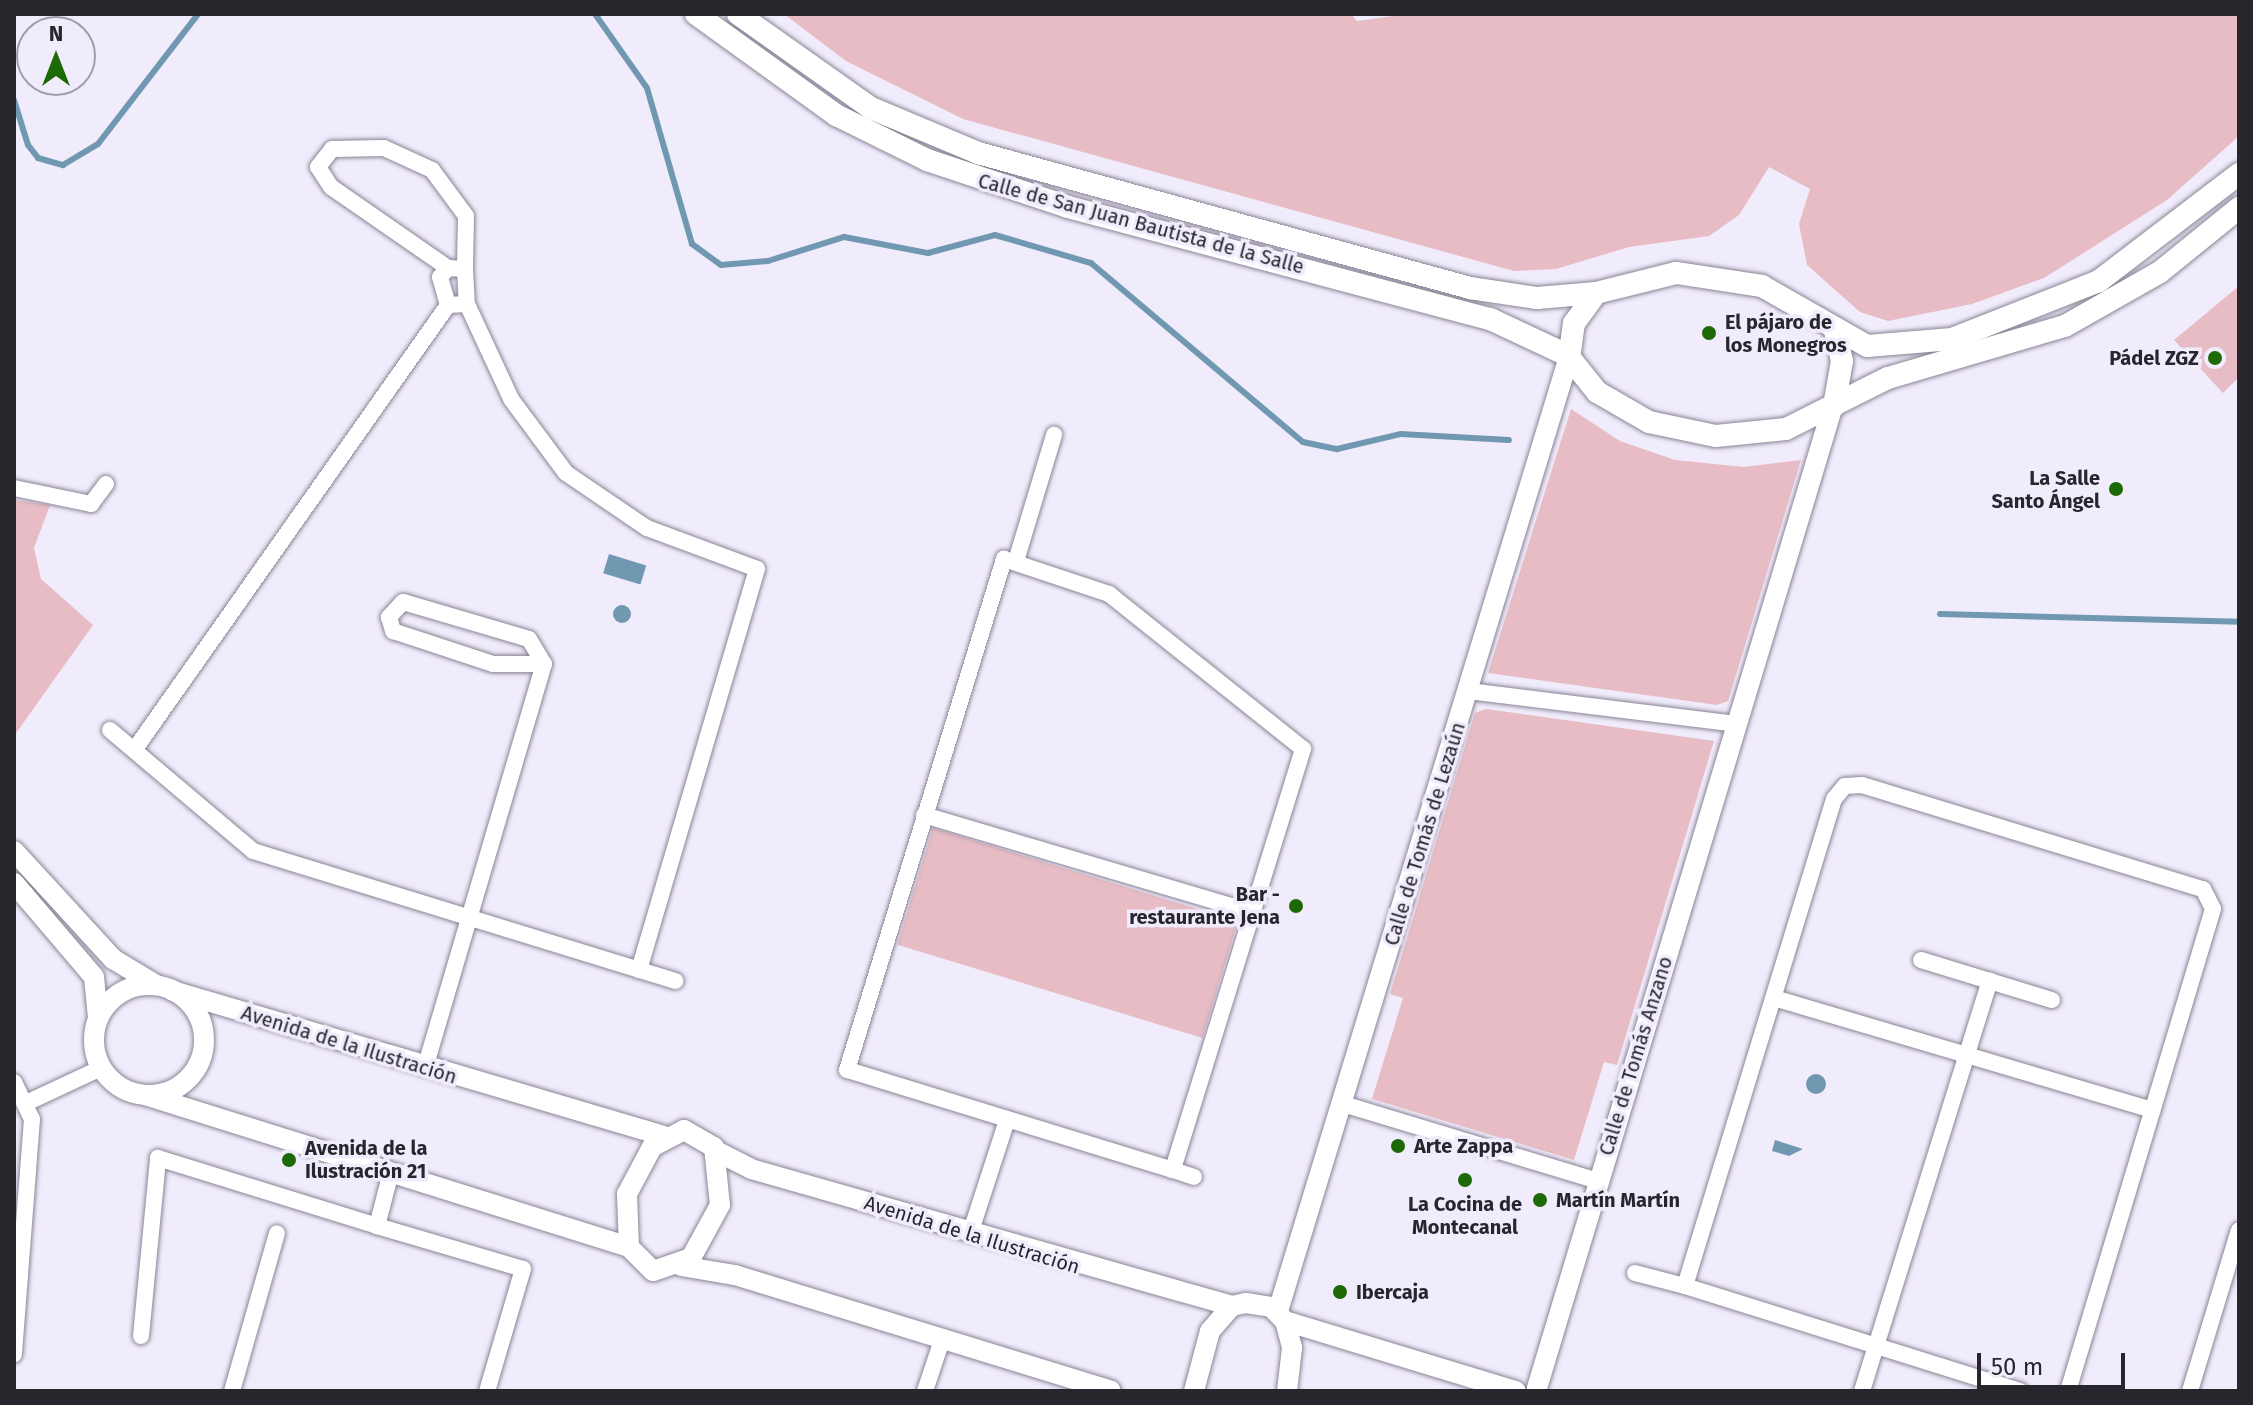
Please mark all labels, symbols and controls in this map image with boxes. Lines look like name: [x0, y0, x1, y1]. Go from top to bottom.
north arrow: [16, 16, 96, 96]
text: N: [49, 20, 63, 47]
street label: Calle de San Juan Bautista de la Salle: [975, 169, 1307, 279]
place label: El pájaro de los Monegros: [1725, 310, 1847, 357]
marker: El pájaro de los Monegros: [1700, 324, 1718, 342]
place label: Pádel ZGZ: [2109, 346, 2199, 370]
marker: Pádel ZGZ: [2206, 349, 2224, 367]
place label: La Salle Santo Ángel: [1991, 466, 2100, 513]
marker: La Salle Santo Ángel: [2107, 480, 2125, 498]
street label: Calle de Tomás de Lezaún: [1380, 720, 1470, 948]
place label: Bar - restaurante Jena: [1129, 882, 1280, 929]
marker: Bar - restaurante Jena: [1287, 897, 1305, 915]
street label: Calle de Tomás Anzano: [1594, 954, 1678, 1158]
street label: Avenida de la Ilustración: [238, 1001, 460, 1089]
place label: Arte Zappa: [1414, 1134, 1513, 1158]
place label: Avenida de la Ilustración 21: [305, 1136, 427, 1183]
marker: Arte Zappa: [1389, 1137, 1407, 1155]
marker: Avenida de la Ilustración 21: [280, 1151, 298, 1169]
marker: La Cocina de Montecanal: [1456, 1171, 1474, 1189]
place label: Martín Martín: [1556, 1188, 1680, 1212]
street label: Avenida de la Ilustración: [861, 1191, 1083, 1279]
marker: Martín Martín: [1531, 1191, 1549, 1209]
place label: La Cocina de Montecanal: [1408, 1192, 1522, 1239]
place label: Ibercaja: [1356, 1280, 1429, 1304]
marker: Ibercaja: [1331, 1283, 1349, 1301]
scale bar: [1981, 1337, 2129, 1387]
text: 50 m: [1991, 1353, 2043, 1381]

